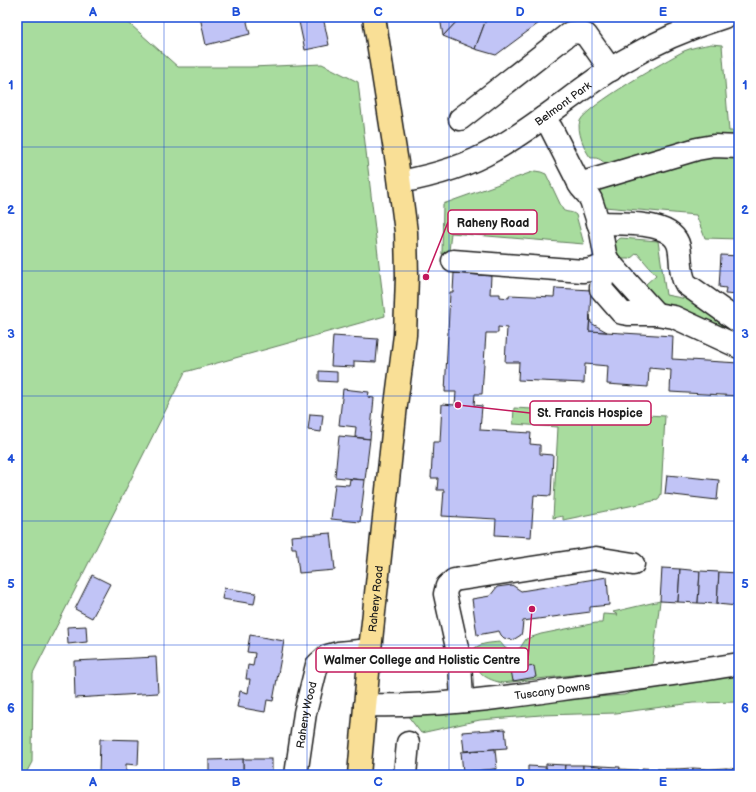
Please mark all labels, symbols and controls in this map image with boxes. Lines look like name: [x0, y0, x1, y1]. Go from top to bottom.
text: A: [88, 4, 97, 20]
text: B: [231, 4, 241, 20]
text: C: [373, 4, 383, 20]
text: D: [515, 4, 525, 20]
text: E: [659, 4, 668, 20]
text: 1: [8, 77, 14, 93]
text: 1: [742, 77, 748, 93]
street label: Belmont Park: [532, 78, 594, 128]
text: 2: [7, 202, 15, 218]
text: 2: [741, 202, 749, 218]
callout: Raheny Road: [448, 210, 537, 234]
text: Raheny Road: [457, 216, 529, 231]
text: 3: [7, 326, 15, 342]
text: 3: [741, 326, 749, 342]
callout: St. Francis Hospice: [530, 401, 651, 425]
text: St. Francis Hospice: [537, 406, 643, 421]
text: 4: [7, 451, 15, 467]
text: 4: [741, 451, 749, 467]
street label: Raheny Road: [365, 565, 385, 633]
text: 5: [7, 576, 15, 592]
text: 5: [741, 576, 749, 592]
callout: Walmer College and Holistic Centre: [316, 648, 528, 672]
text: Walmer College and Holistic Centre: [324, 653, 520, 668]
street label: Tuscany Downs: [514, 679, 591, 702]
street label: Raheny Wood: [293, 680, 319, 749]
text: 6: [7, 700, 15, 716]
text: 6: [741, 700, 749, 716]
text: A: [88, 774, 97, 790]
text: B: [231, 774, 241, 790]
text: C: [373, 774, 383, 790]
text: D: [515, 774, 525, 790]
text: E: [659, 774, 668, 790]

